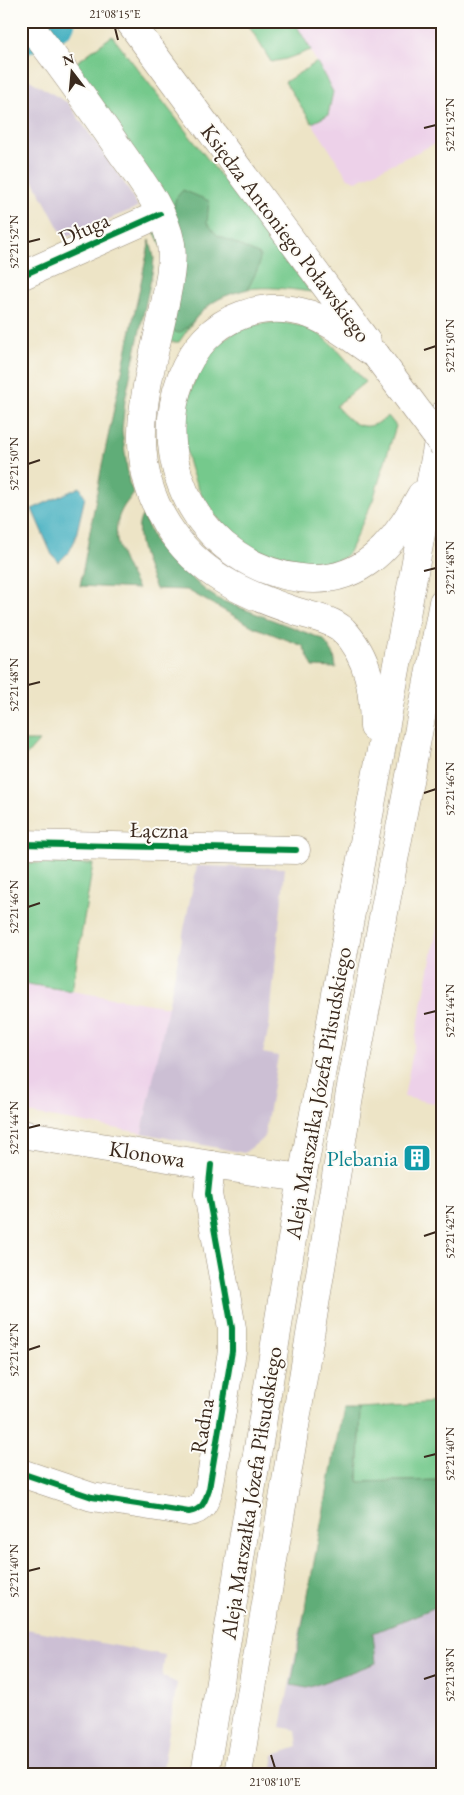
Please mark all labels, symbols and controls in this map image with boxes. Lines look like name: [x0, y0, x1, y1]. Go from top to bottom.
text: 21°08'15"E: [89, 6, 141, 22]
north arrow: [48, 48, 98, 98]
text: N: [60, 49, 77, 70]
text: 52°21'52"N: [442, 98, 458, 152]
street label: Księdza Antoniego Poławskiego: [194, 118, 378, 348]
street label: Długa: [54, 205, 114, 253]
text: 52°21'52"N: [6, 215, 22, 269]
text: 52°21'50"N: [442, 319, 458, 373]
text: 52°21'50"N: [6, 437, 22, 491]
text: 52°21'48"N: [442, 541, 458, 595]
text: 52°21'48"N: [6, 658, 22, 712]
text: 52°21'46"N: [442, 762, 458, 816]
street label: Łączna: [129, 815, 189, 845]
text: 52°21'46"N: [6, 880, 22, 934]
street label: Aleja Marszałka Józefa Piłsudskiego: [278, 944, 358, 1243]
text: 52°21'44"N: [442, 984, 458, 1038]
text: 52°21'44"N: [6, 1101, 22, 1155]
street label: Klonowa: [107, 1134, 187, 1174]
building icon: Plebania: [402, 1143, 432, 1173]
place label: Plebania: [327, 1144, 398, 1173]
text: 52°21'42"N: [442, 1205, 458, 1259]
text: 52°21'42"N: [6, 1323, 22, 1377]
street label: Aleja Marszałka Józefa Piłsudskiego: [213, 1344, 289, 1643]
street label: Radna: [183, 1396, 221, 1456]
text: 52°21'40"N: [442, 1427, 458, 1481]
text: 52°21'40"N: [6, 1544, 22, 1598]
text: 52°21'38"N: [442, 1648, 458, 1702]
text: 21°08'10"E: [249, 1774, 301, 1790]

